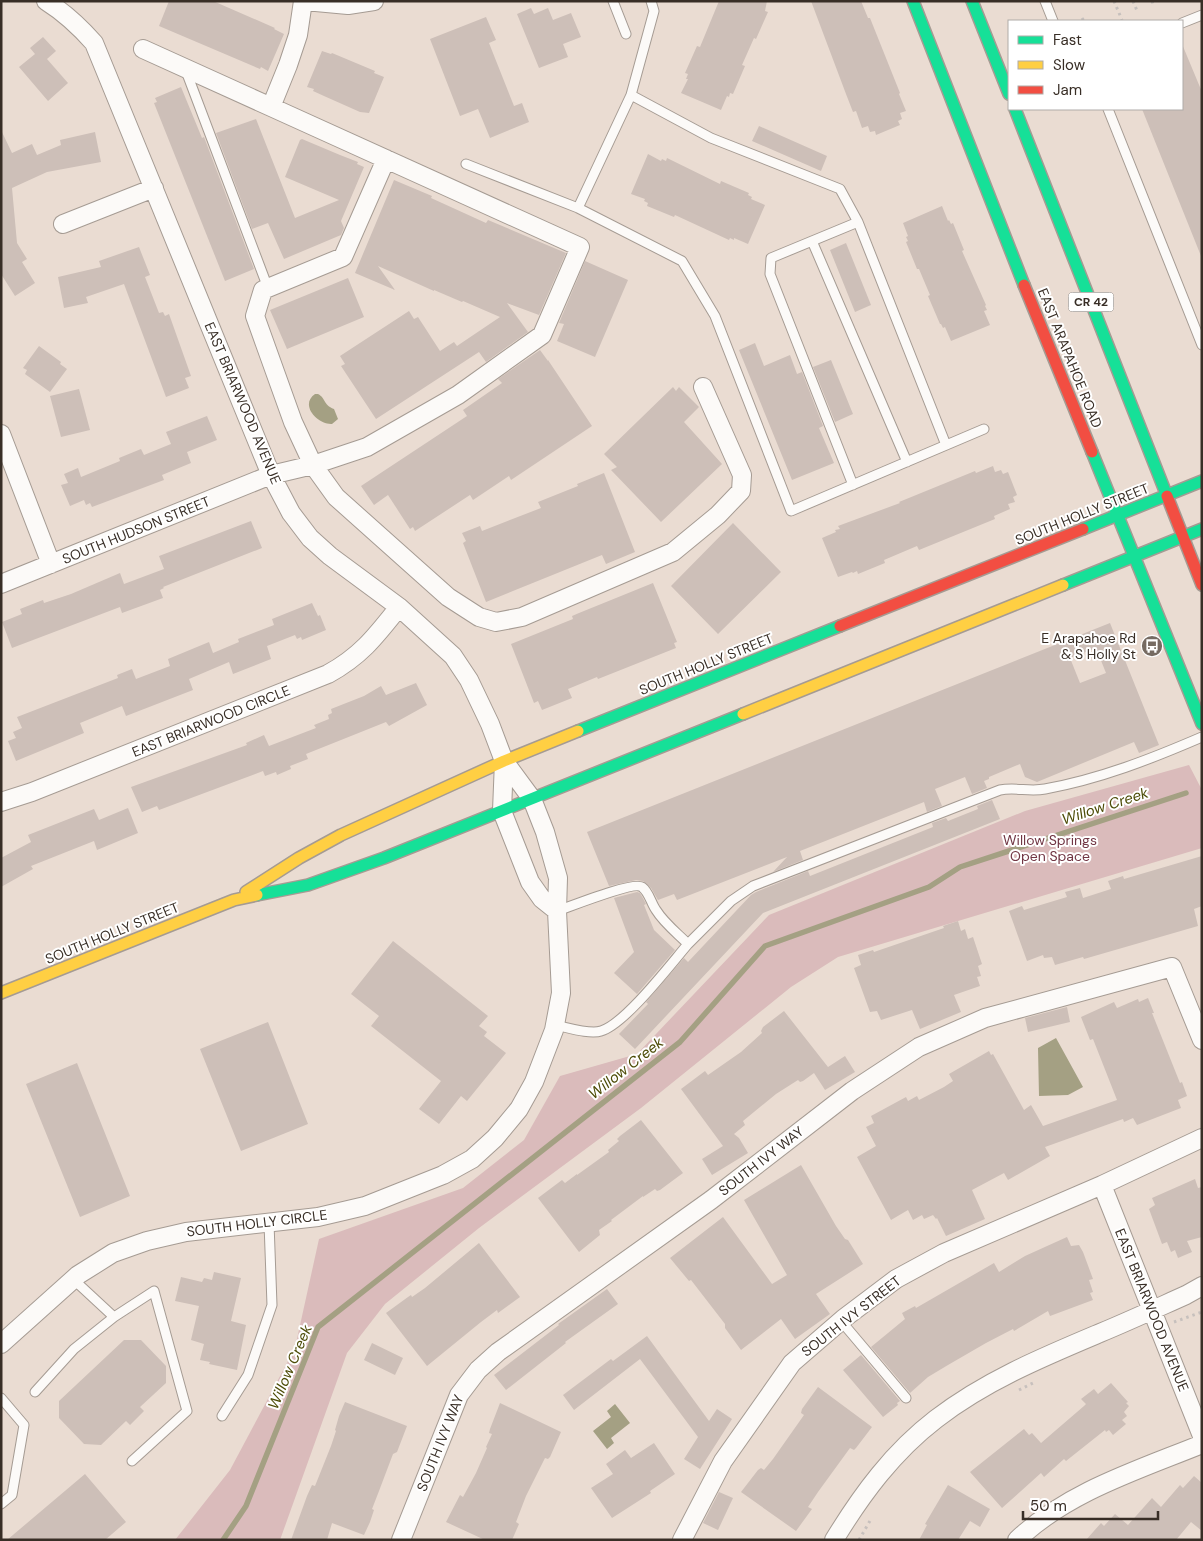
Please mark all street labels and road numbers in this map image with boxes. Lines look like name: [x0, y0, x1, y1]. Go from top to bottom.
street label: EAST ARAPAHOE ROAD: [1034, 285, 1106, 431]
road number: CR 42: [1068, 292, 1114, 312]
street label: EAST BRIARWOOD AVENUE: [201, 319, 285, 487]
street label: SOUTH HOLLY STREET: [1013, 479, 1152, 549]
street label: SOUTH HUDSON STREET: [60, 492, 213, 568]
street label: SOUTH HOLLY STREET: [637, 629, 776, 699]
street label: EAST BRIARWOOD CIRCLE: [129, 681, 293, 761]
street label: SOUTH HOLLY STREET: [43, 898, 182, 968]
street label: SOUTH IVY WAY: [715, 1122, 807, 1200]
street label: SOUTH HOLLY CIRCLE: [186, 1205, 329, 1241]
street label: EAST BRIARWOOD AVENUE: [1111, 1226, 1193, 1394]
street label: SOUTH IVY STREET: [798, 1271, 905, 1360]
street label: SOUTH IVY WAY: [412, 1392, 468, 1494]

